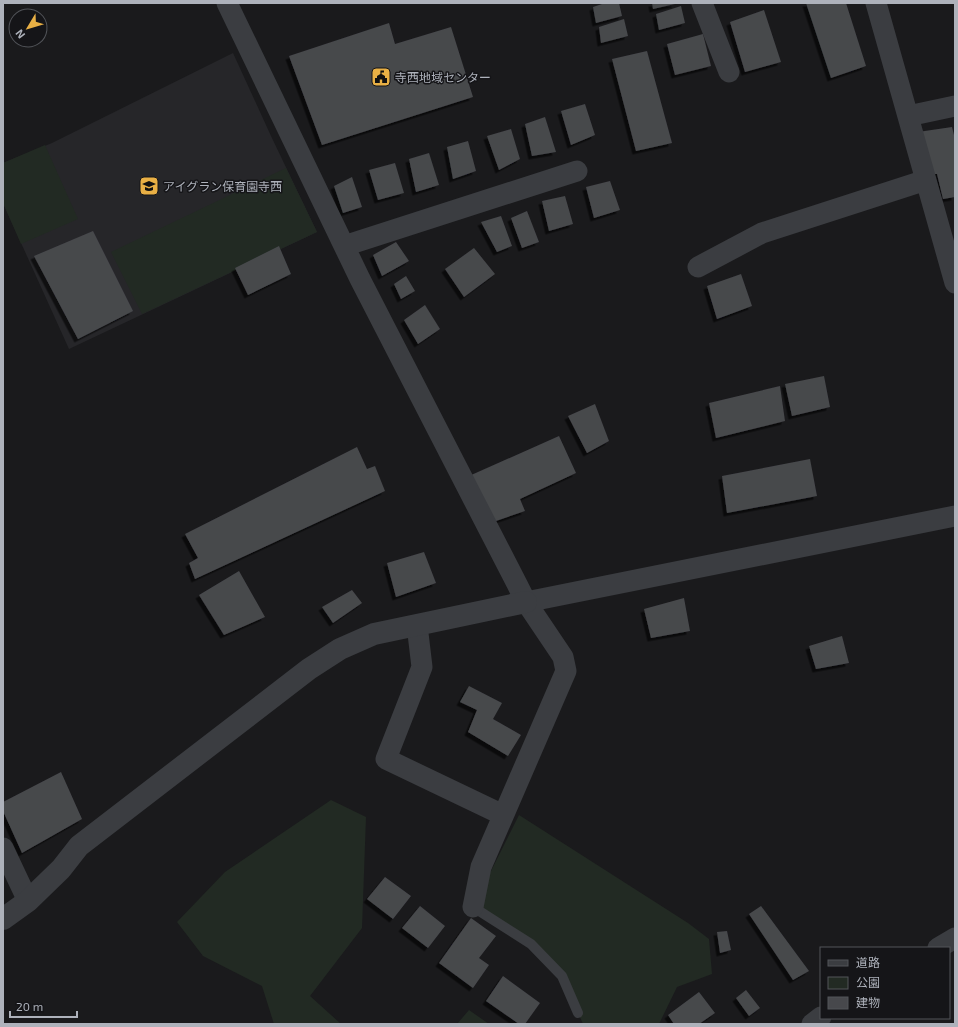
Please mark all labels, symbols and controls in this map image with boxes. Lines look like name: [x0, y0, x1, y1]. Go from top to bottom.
north arrow: [8, 8, 48, 48]
text: N: [12, 27, 27, 42]
public building icon: 寺西地域センター: [370, 66, 392, 88]
place label: 寺西地域センター: [395, 70, 491, 84]
school or university icon: アイグラン保育園寺西: [138, 175, 160, 197]
place label: アイグラン保育園寺西: [163, 179, 282, 193]
legend: [820, 947, 950, 1019]
text: 道路: [856, 955, 880, 969]
text: 公園: [856, 975, 880, 989]
scale bar: [10, 993, 77, 1019]
text: 建物: [856, 995, 880, 1009]
text: 20 m: [16, 999, 43, 1013]

